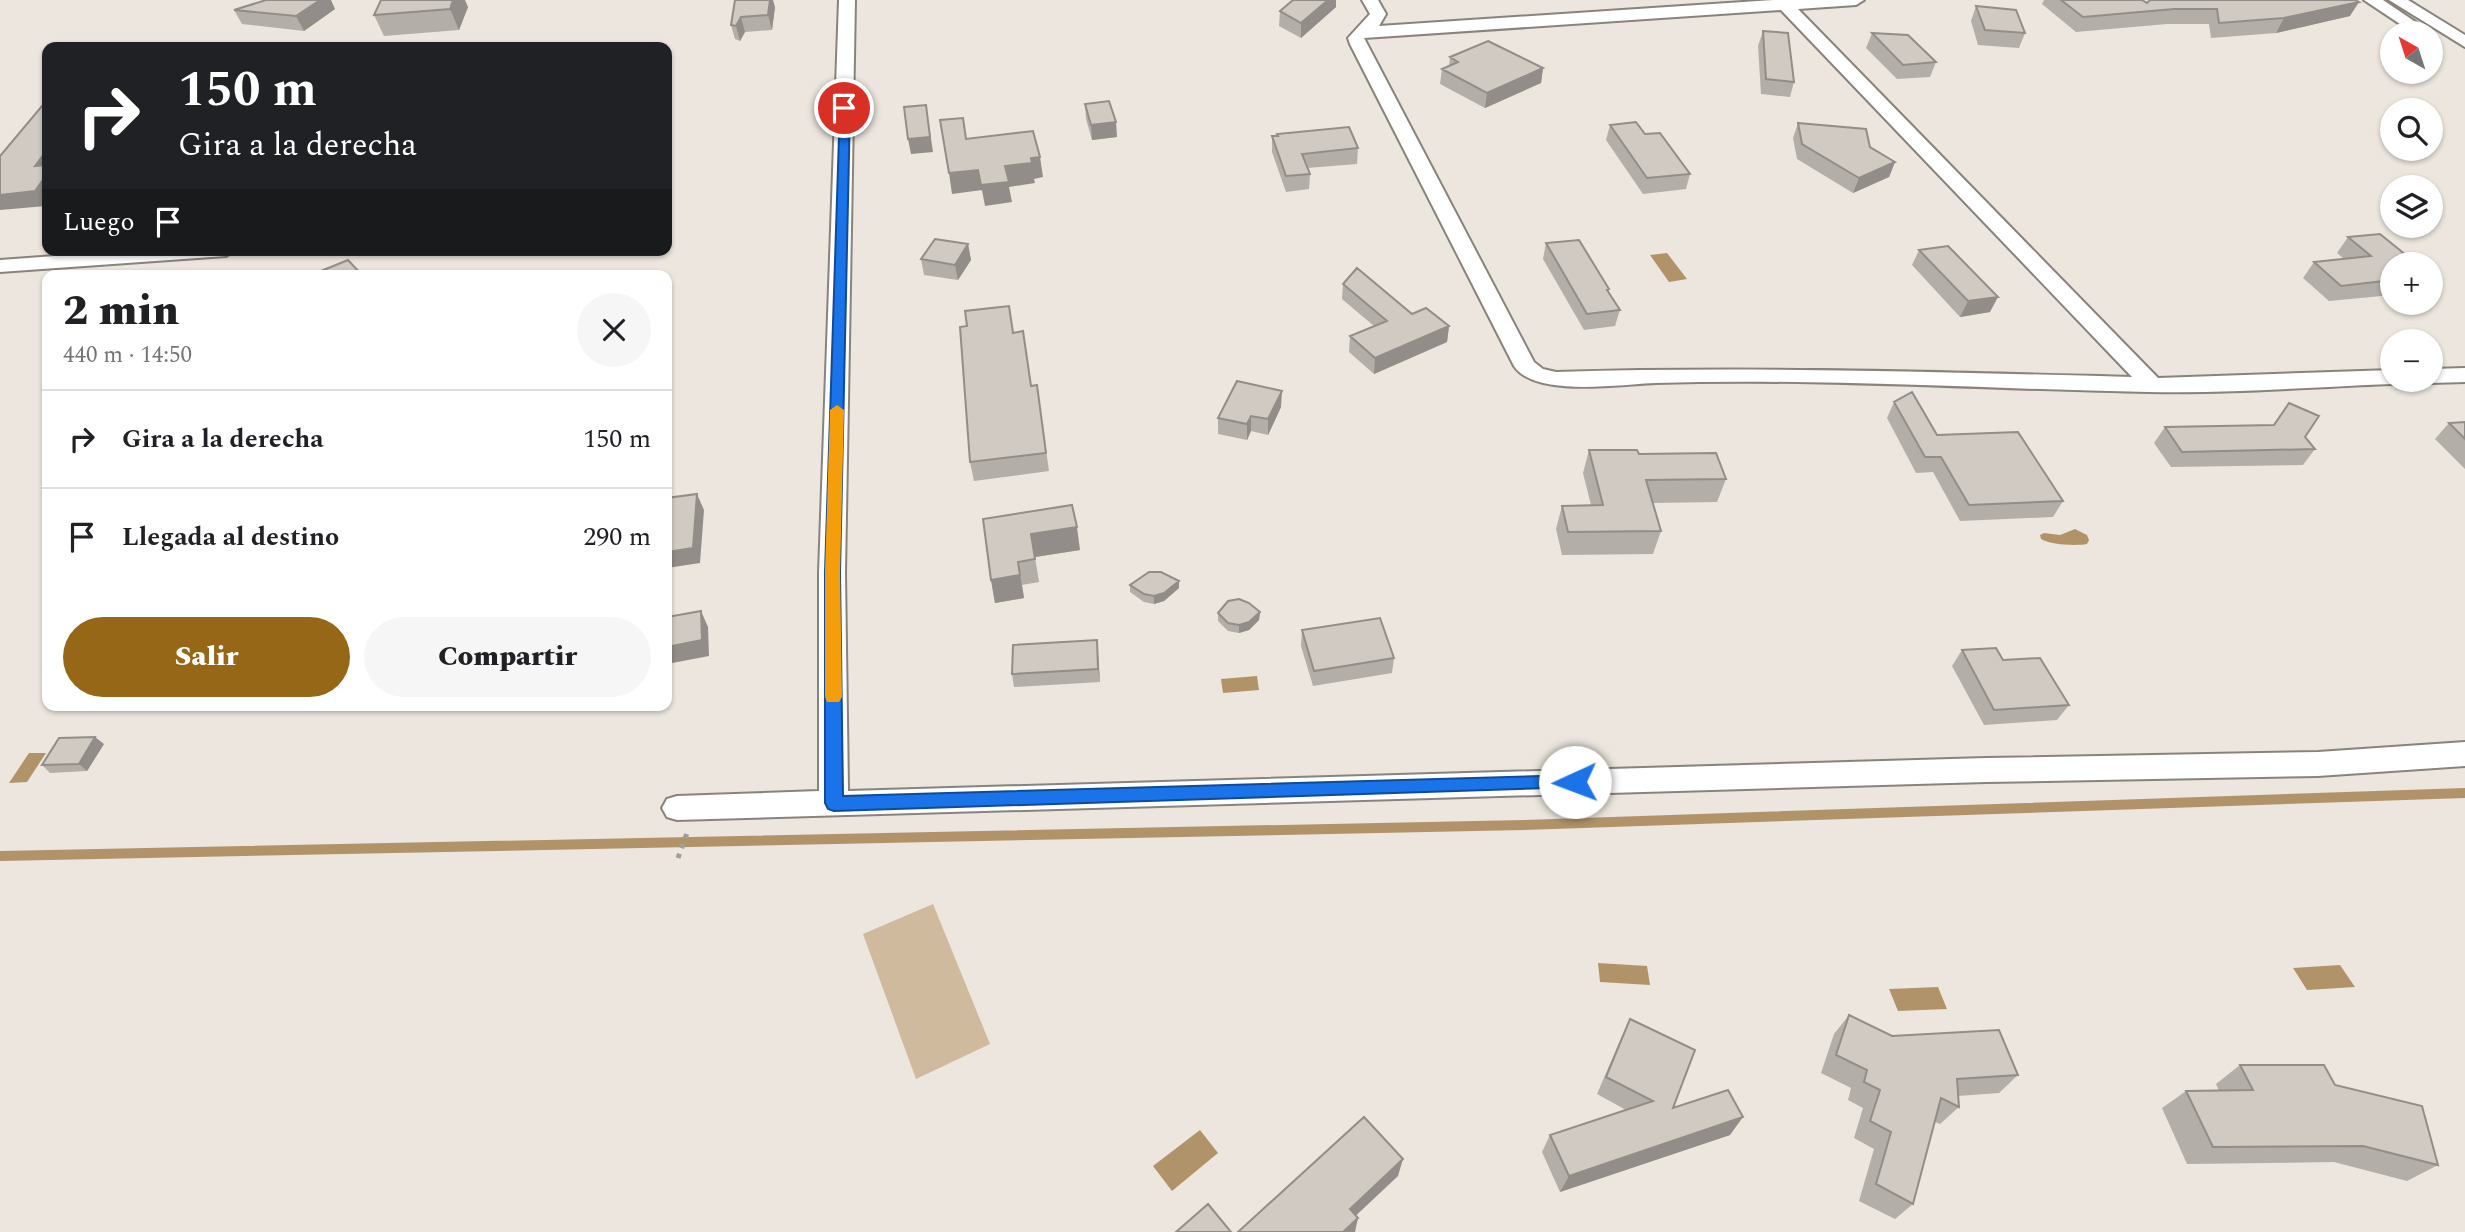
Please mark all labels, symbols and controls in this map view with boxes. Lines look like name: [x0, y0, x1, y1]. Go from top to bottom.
north arrow: [2380, 21, 2443, 84]
map controls: [2380, 21, 2443, 392]
text: 150 m: [178, 53, 317, 128]
icon: right: [63, 70, 154, 161]
pin: [814, 78, 874, 138]
icon: arrive: [825, 89, 863, 127]
button: search: [2380, 98, 2443, 161]
text: Gira a la derecha: [178, 121, 417, 170]
button: layers: [2380, 175, 2443, 238]
text: Luego: [63, 202, 135, 242]
icon: arrive: [149, 203, 187, 241]
button: +: [2380, 252, 2443, 315]
text: 2 min: [63, 280, 179, 343]
button: close: [577, 293, 651, 367]
button: −: [2380, 329, 2443, 392]
text: 440 m · 14:50: [63, 338, 192, 373]
text: Gira a la derecha: [122, 419, 324, 459]
text: 150 m: [583, 419, 651, 459]
icon: right: [63, 420, 101, 458]
text: Llegada al destino: [122, 517, 339, 557]
text: 290 m: [583, 517, 651, 557]
icon: arrive: [63, 518, 101, 556]
button: Salir: [63, 617, 350, 697]
button: Compartir: [364, 617, 651, 697]
position arrow: [1538, 745, 1612, 819]

